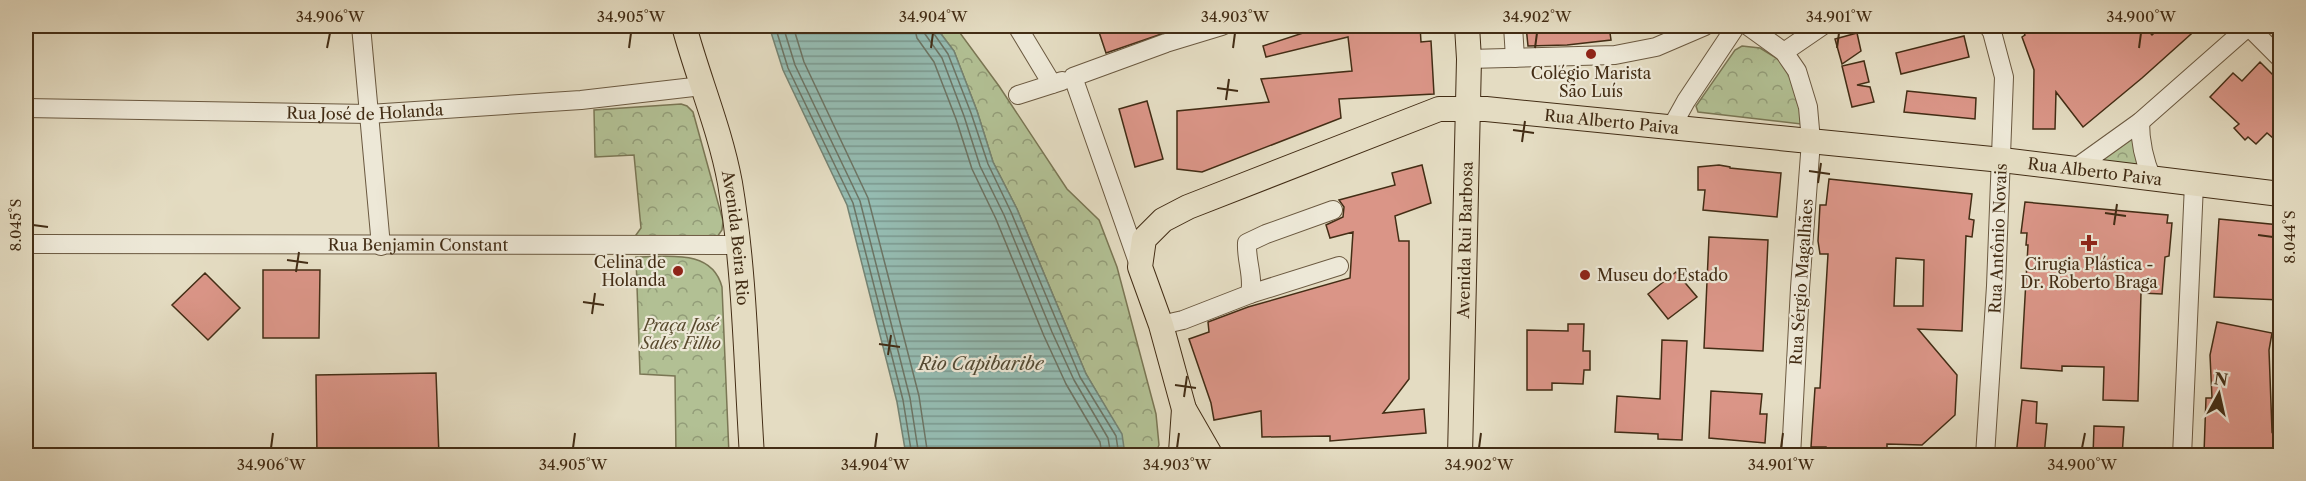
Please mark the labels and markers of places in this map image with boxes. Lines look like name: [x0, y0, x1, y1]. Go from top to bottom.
marker: Colégio Marista São Luís: [1584, 47, 1598, 61]
place label: Colégio Marista São Luís: [1531, 63, 1652, 101]
marker: Cirugia Plástica - Dr. Roberto Braga: [2080, 234, 2098, 252]
place label: Celina de Holanda: [594, 252, 667, 290]
place label: Cirugia Plástica - Dr. Roberto Braga: [2020, 254, 2158, 292]
marker: Celina de Holanda: [671, 264, 685, 278]
place label: Museu do Estado: [1597, 265, 1728, 285]
marker: Museu do Estado: [1578, 268, 1592, 282]

